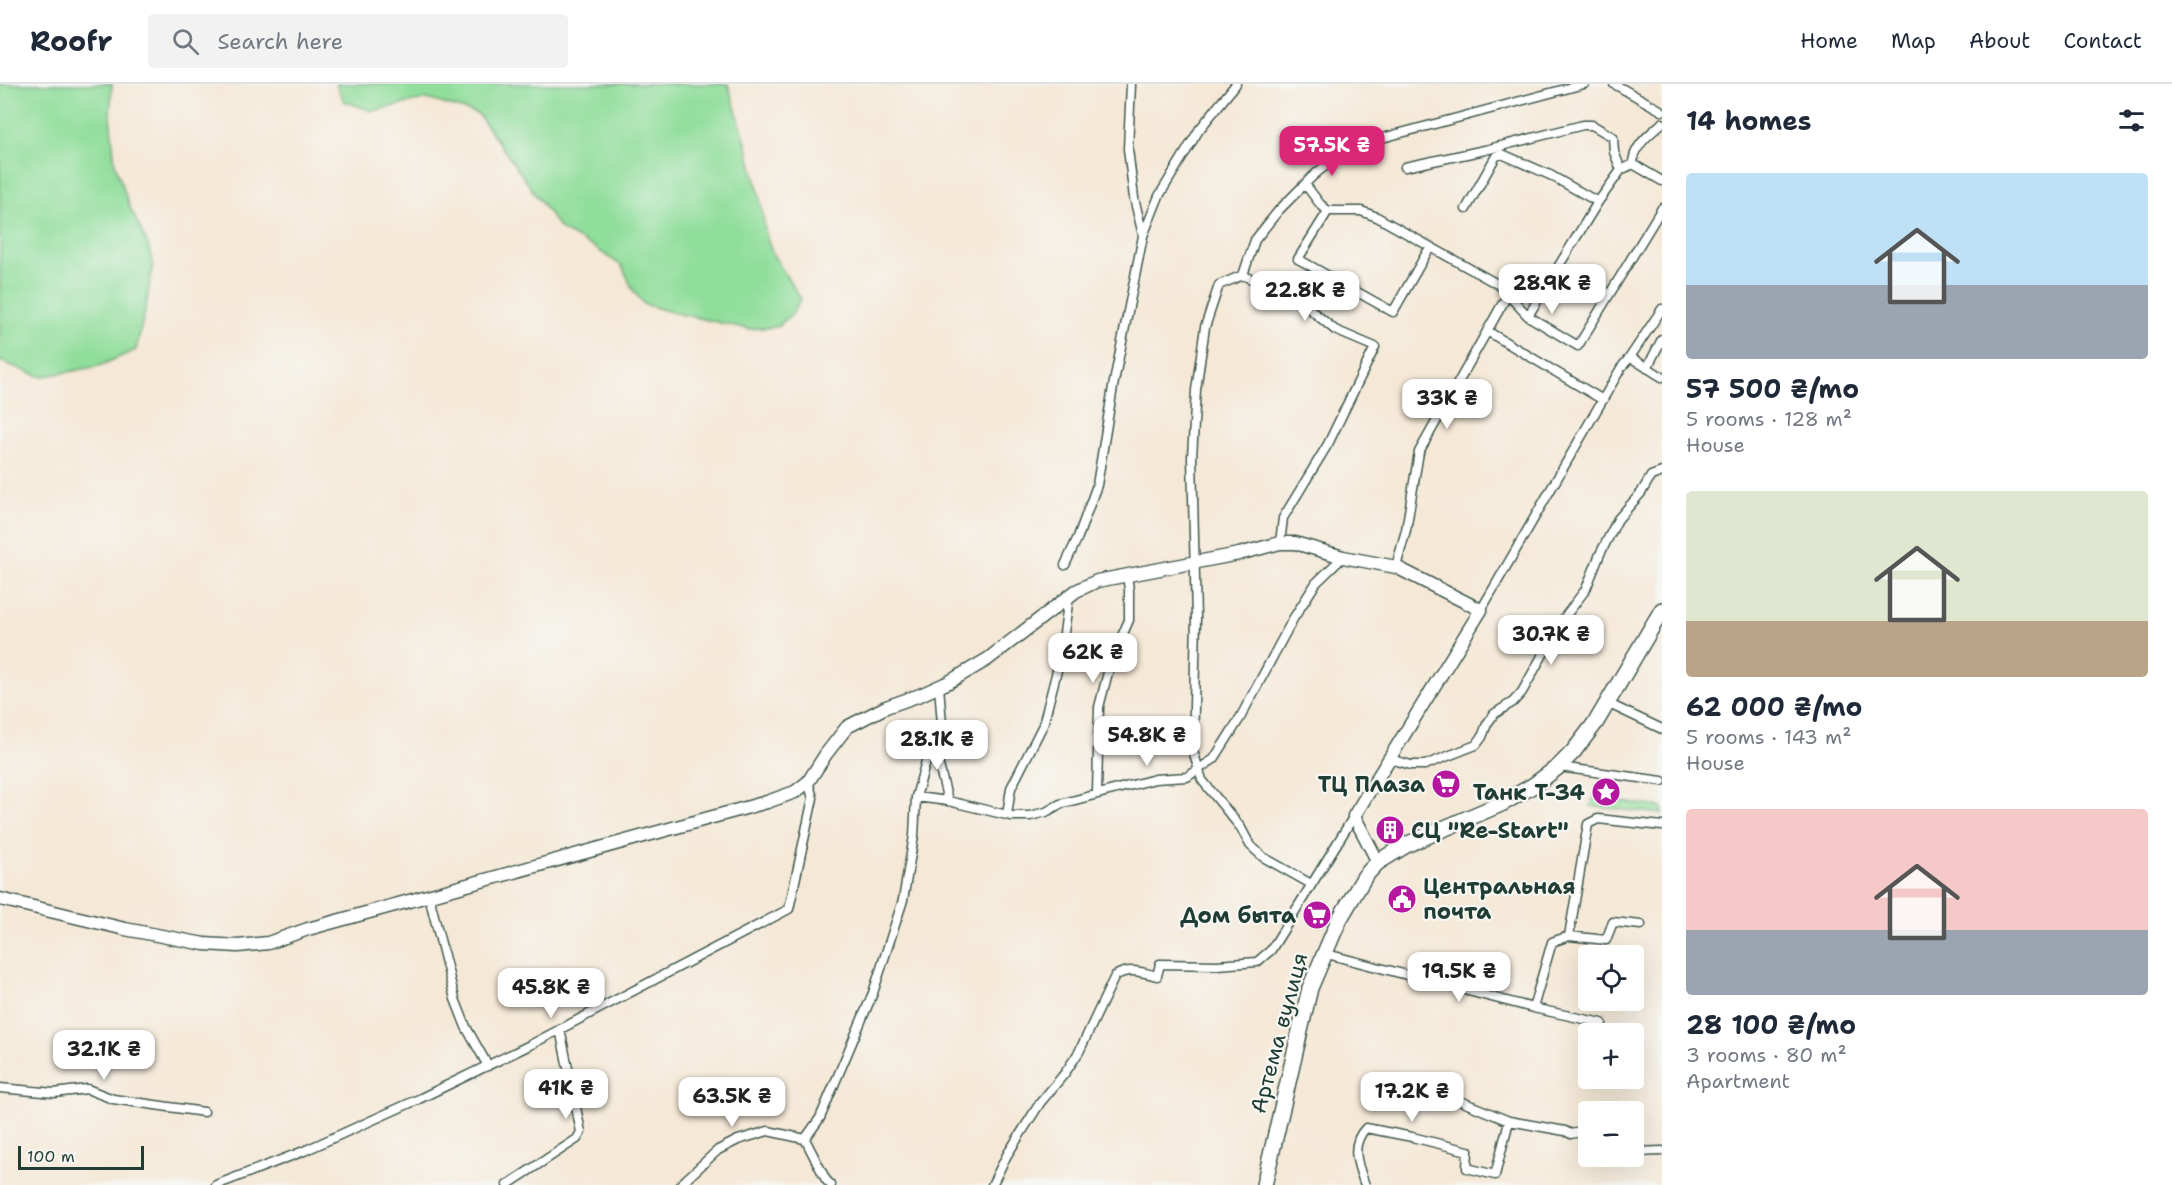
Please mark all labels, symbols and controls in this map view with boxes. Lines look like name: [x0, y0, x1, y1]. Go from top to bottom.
search box: [148, 14, 568, 68]
text: Roofr: [30, 22, 112, 60]
icon: search: [169, 25, 202, 58]
text: Search here: [217, 27, 343, 56]
text: Home: [1800, 27, 1858, 55]
text: Map: [1891, 27, 1936, 55]
text: About: [1969, 27, 2030, 55]
text: Contact: [2063, 27, 2142, 55]
text: 14 homes: [1686, 103, 1812, 138]
icon: filters: [2115, 104, 2148, 137]
pin: 57.5K ₴: [1277, 126, 1387, 177]
text: 57.5K ₴: [1294, 132, 1370, 158]
icon: home: [1863, 212, 1971, 320]
pin: 28.9K ₴: [1497, 264, 1607, 315]
text: 28.9K ₴: [1513, 270, 1591, 296]
pin: 22.8K ₴: [1250, 271, 1360, 322]
text: 22.8K ₴: [1264, 277, 1346, 303]
text: 57 500 ₴/mo: [1686, 371, 1859, 406]
pin: 33K ₴: [1405, 379, 1489, 430]
text: 33K ₴: [1416, 385, 1478, 411]
text: 5 rooms · 128 m²: [1686, 406, 1852, 432]
text: House: [1686, 432, 1745, 458]
icon: home: [1863, 530, 1971, 638]
pin: 30.7K ₴: [1496, 615, 1606, 666]
text: 30.7K ₴: [1512, 621, 1590, 647]
pin: 62K ₴: [1051, 633, 1135, 684]
text: 62K ₴: [1062, 639, 1124, 665]
text: 62 000 ₴/mo: [1686, 689, 1863, 724]
pin: 54.8K ₴: [1092, 716, 1202, 767]
pin: 28.1K ₴: [882, 720, 992, 771]
text: 54.8K ₴: [1108, 722, 1186, 748]
text: 5 rooms · 143 m²: [1686, 724, 1851, 750]
text: 28.1K ₴: [900, 726, 974, 752]
text: House: [1686, 750, 1745, 776]
supermarket icon: ТЦ Плаза: [1430, 768, 1462, 800]
place label: ТЦ Плаза: [1318, 770, 1425, 799]
place icon: Танк Т-34: [1590, 776, 1622, 808]
place label: Танк Т-34: [1473, 778, 1586, 807]
building icon: СЦ "Re-Start": [1374, 814, 1406, 846]
place label: СЦ "Re-Start": [1411, 816, 1569, 845]
icon: home: [1863, 848, 1971, 956]
place label: Центральная почта: [1423, 872, 1575, 926]
public building icon: Центральная почта: [1386, 883, 1418, 915]
supermarket icon: Дом быта: [1301, 899, 1333, 931]
place label: Дом быта: [1180, 901, 1296, 930]
map controls: [1578, 945, 1644, 1167]
button: locate: [1578, 945, 1644, 1011]
street label: Артема вулиця: [1244, 949, 1314, 1117]
pin: 19.5K ₴: [1404, 952, 1514, 1003]
text: 19.5K ₴: [1422, 958, 1496, 984]
pin: 45.8K ₴: [496, 968, 606, 1019]
text: 45.8K ₴: [512, 974, 590, 1000]
text: 28 100 ₴/mo: [1686, 1007, 1856, 1042]
button: +: [1578, 1023, 1644, 1089]
pin: 32.1K ₴: [49, 1030, 159, 1081]
text: 32.1K ₴: [67, 1036, 141, 1062]
text: 3 rooms · 80 m²: [1686, 1042, 1847, 1068]
text: Apartment: [1686, 1068, 1790, 1094]
pin: 41K ₴: [524, 1069, 608, 1120]
pin: 17.2K ₴: [1357, 1072, 1467, 1123]
text: 41K ₴: [538, 1075, 594, 1101]
pin: 63.5K ₴: [677, 1077, 787, 1128]
text: 17.2K ₴: [1375, 1078, 1449, 1104]
text: 63.5K ₴: [692, 1083, 772, 1109]
button: −: [1578, 1101, 1644, 1167]
scale bar: [18, 1143, 144, 1170]
text: 100 m: [27, 1146, 75, 1167]

